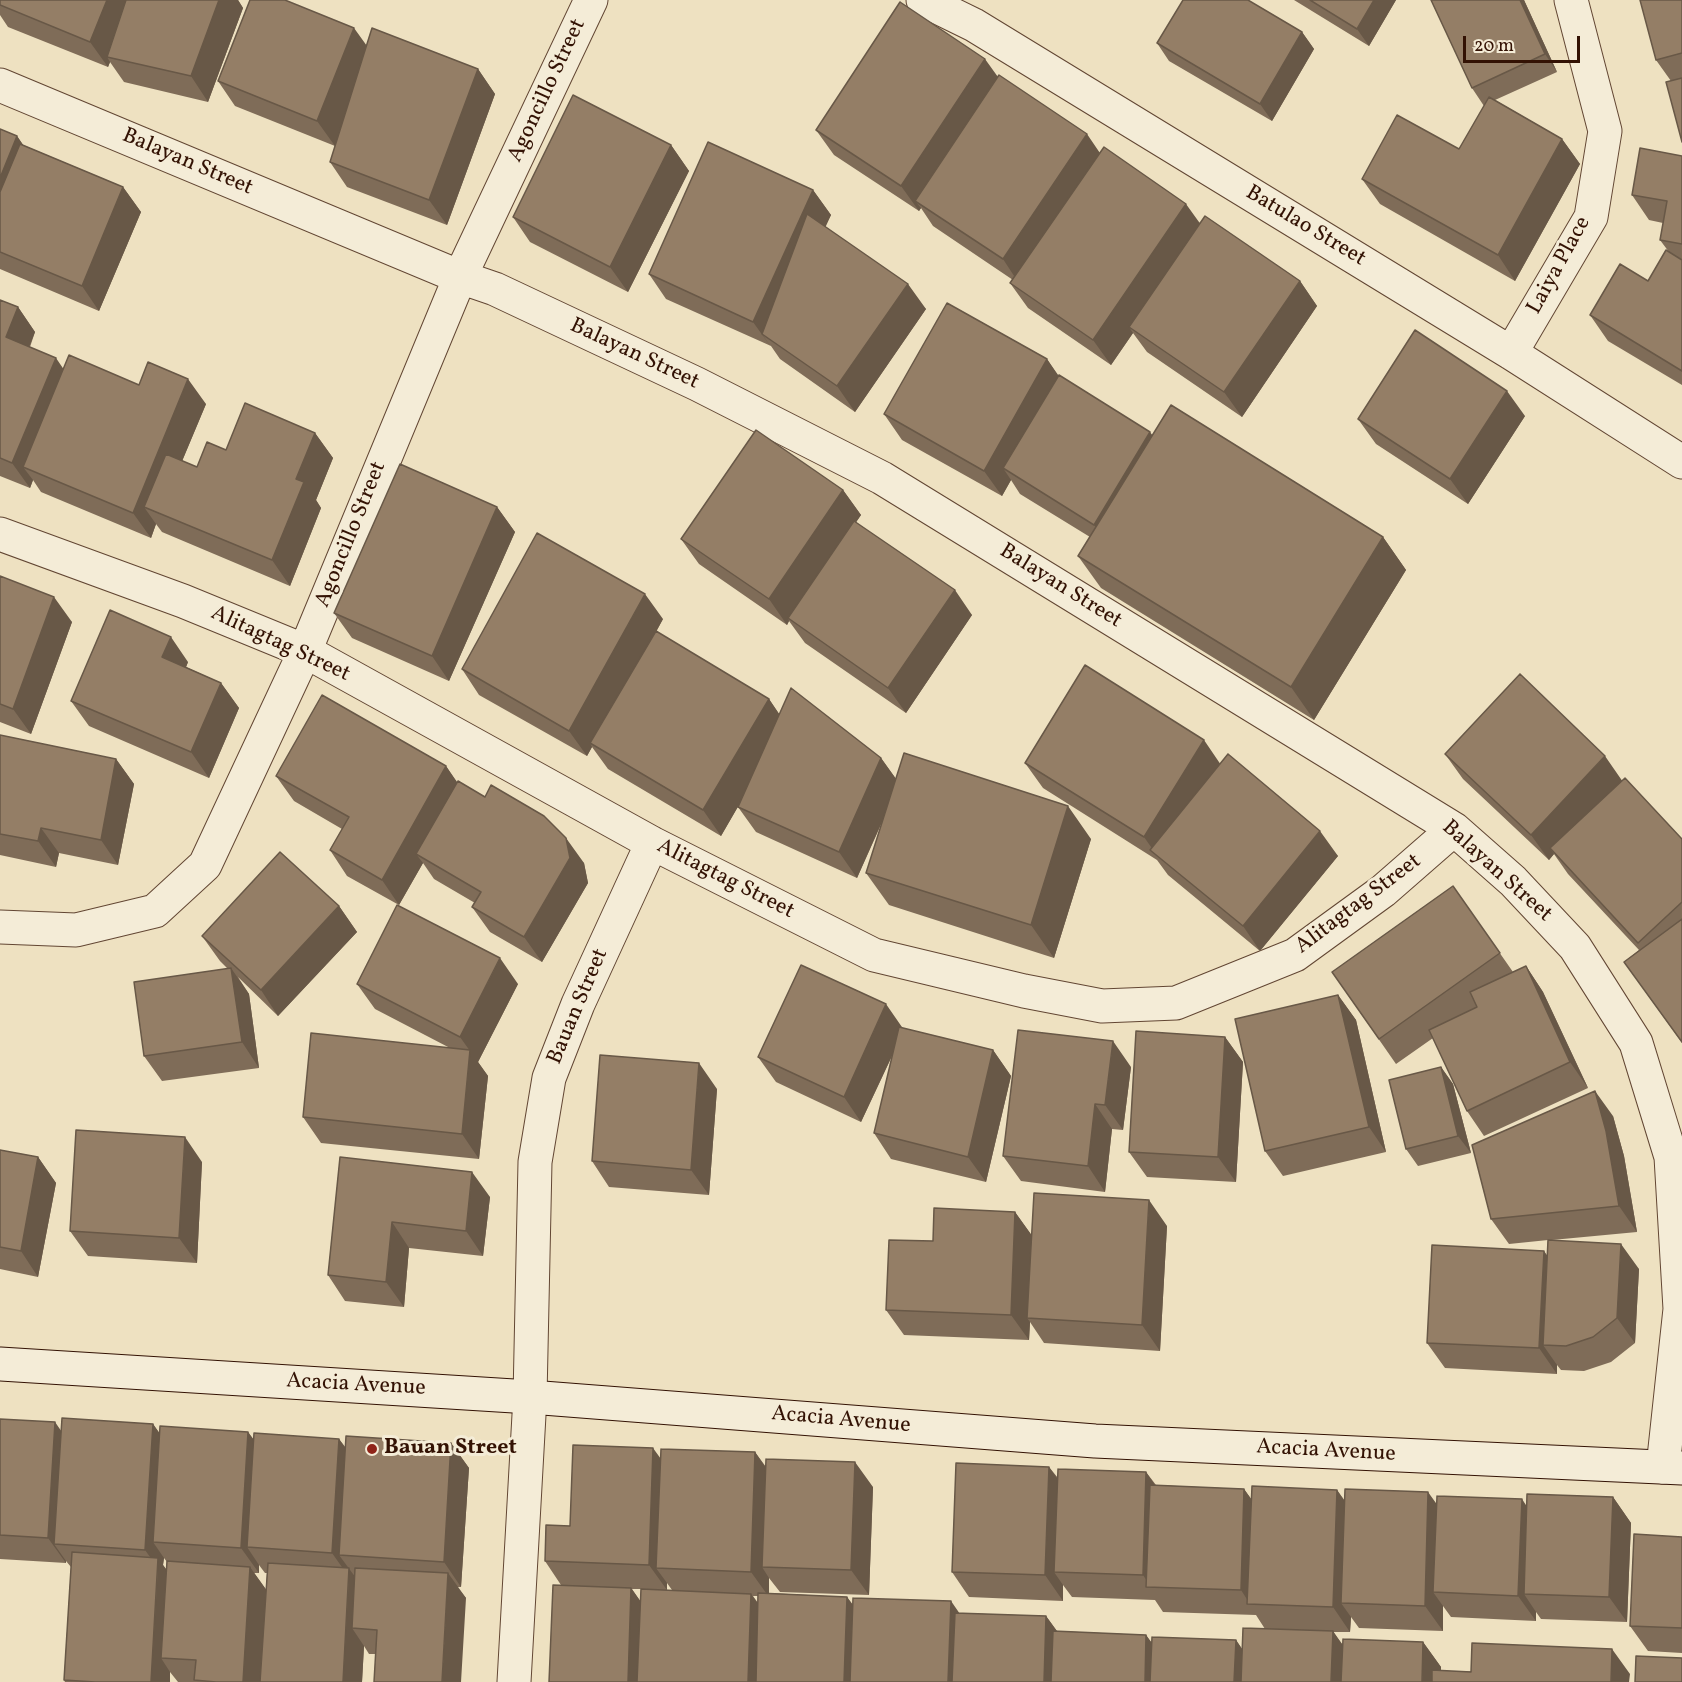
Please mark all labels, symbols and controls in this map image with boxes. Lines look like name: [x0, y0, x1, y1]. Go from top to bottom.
street label: Agoncillo Street: [503, 15, 593, 167]
scale bar: [1466, 24, 1583, 62]
text: 20 m: [1474, 34, 1514, 59]
street label: Balayan Street: [118, 124, 256, 202]
street label: Batulao Street: [1240, 181, 1370, 273]
street label: Laiya Place: [1522, 212, 1598, 320]
street label: Balayan Street: [565, 314, 703, 396]
street label: Agoncillo Street: [311, 458, 393, 612]
street label: Balayan Street: [994, 539, 1126, 635]
street label: Alitagtag Street: [206, 601, 354, 689]
street label: Balayan Street: [1435, 815, 1557, 929]
street label: Alitagtag Street: [652, 834, 798, 926]
street label: Alitagtag Street: [1291, 849, 1427, 961]
street label: Bauan Street: [543, 945, 615, 1069]
street label: Acacia Avenue: [286, 1369, 426, 1403]
street label: Acacia Avenue: [770, 1402, 912, 1440]
street label: Acacia Avenue: [1256, 1435, 1396, 1469]
place label: Bauan Street: [384, 1436, 517, 1462]
marker: Bauan Street: [365, 1442, 379, 1456]

